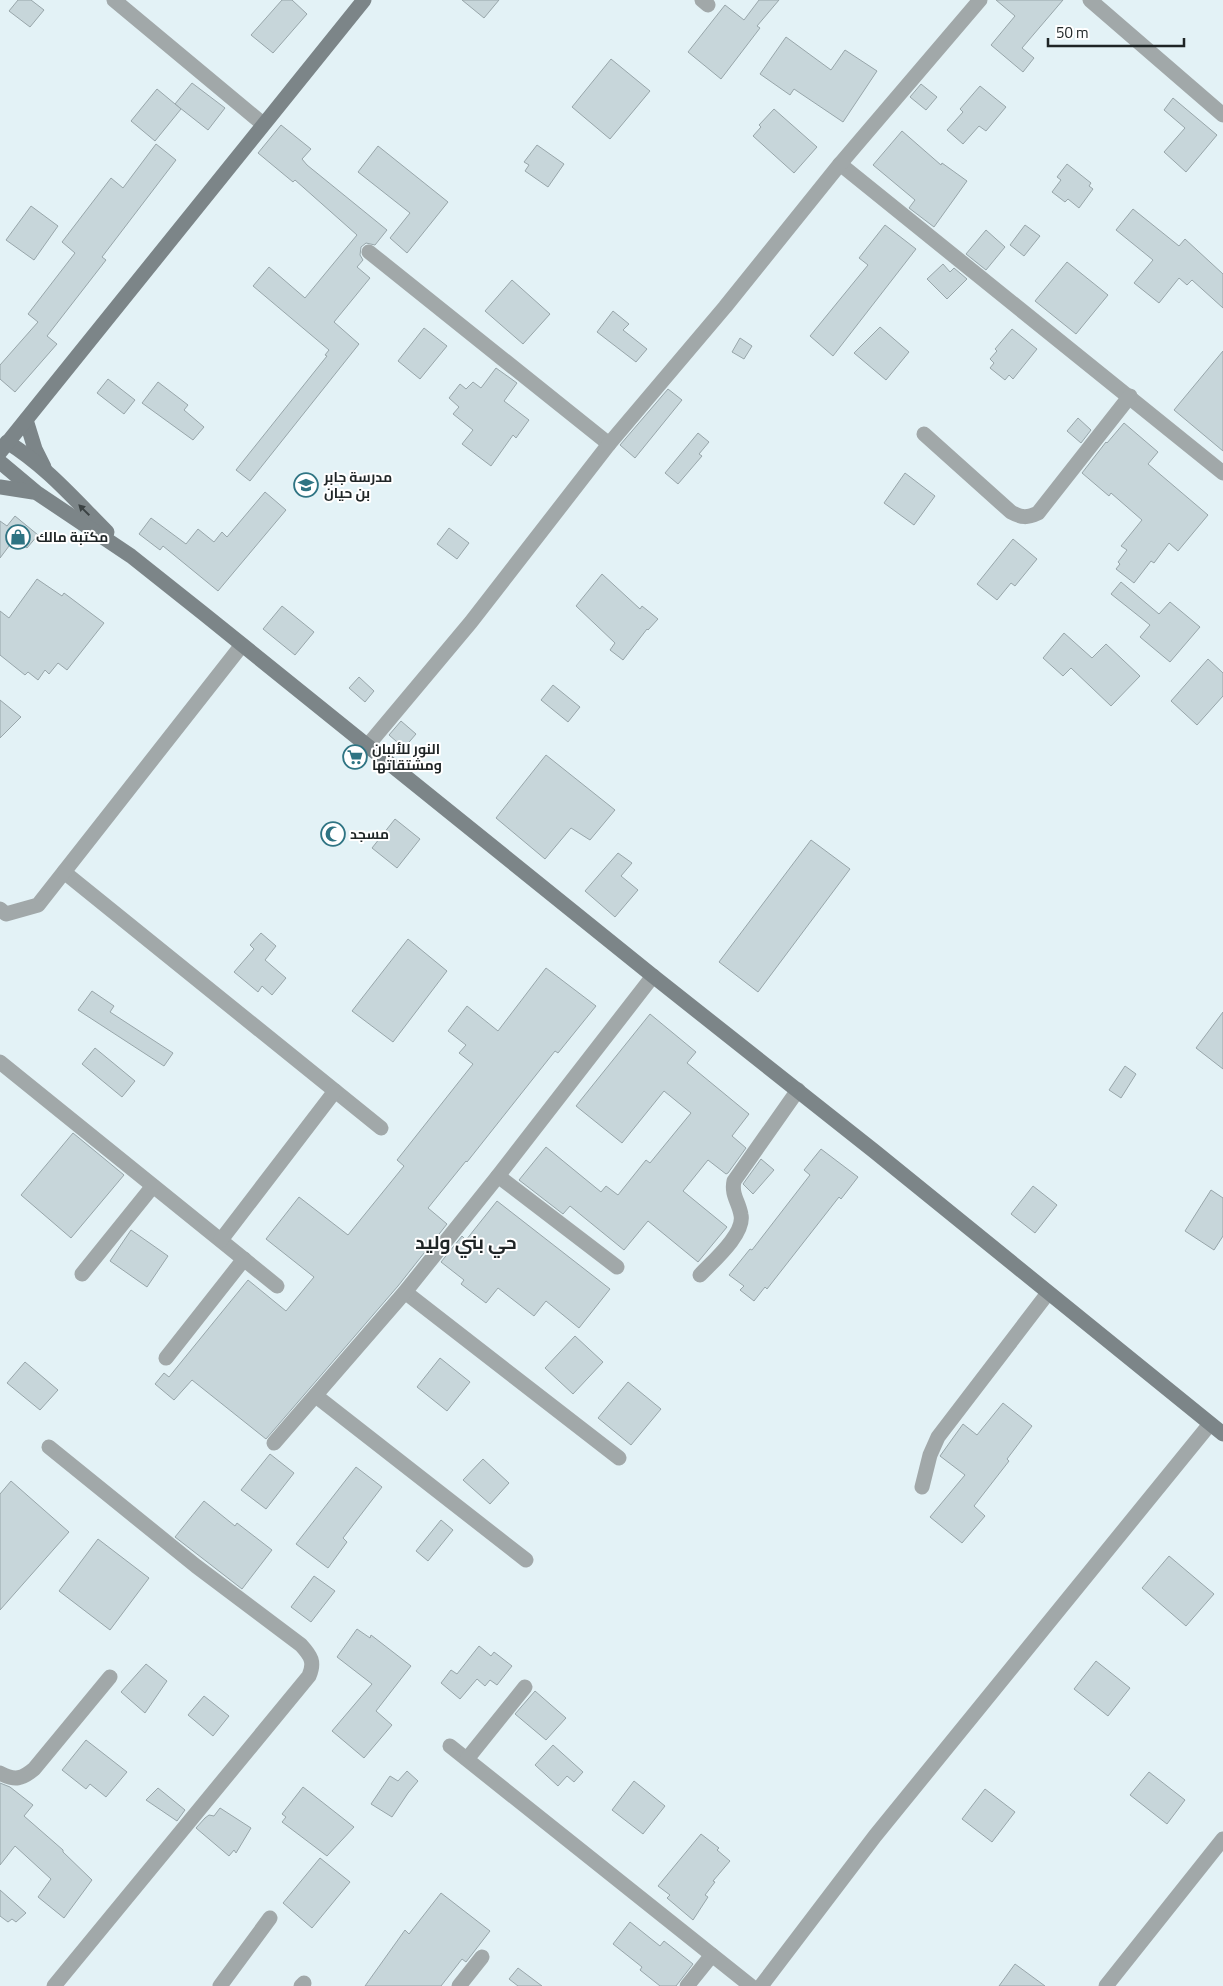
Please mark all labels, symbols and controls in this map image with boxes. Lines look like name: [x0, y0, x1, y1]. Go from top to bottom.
scale bar: [1048, 15, 1184, 47]
text: 50 m: [1056, 18, 1089, 47]
place label: مدرسة جابر بن حيان: [323, 464, 392, 506]
school or university icon: مدرسة جابر بن حيان: [293, 472, 319, 498]
one-way arrow: [79, 504, 91, 516]
shop icon: مكتبة مالك: [5, 524, 31, 550]
place label: مكتبة مالك: [36, 524, 108, 550]
place label: النور للألبان ومشتقاتها: [372, 736, 442, 778]
supermarket icon: النور للألبان ومشتقاتها: [342, 744, 368, 770]
mosque icon: مسجد: [320, 821, 346, 847]
place label: مسجد: [350, 821, 389, 847]
district label: حي بني وليد: [415, 1224, 517, 1260]

